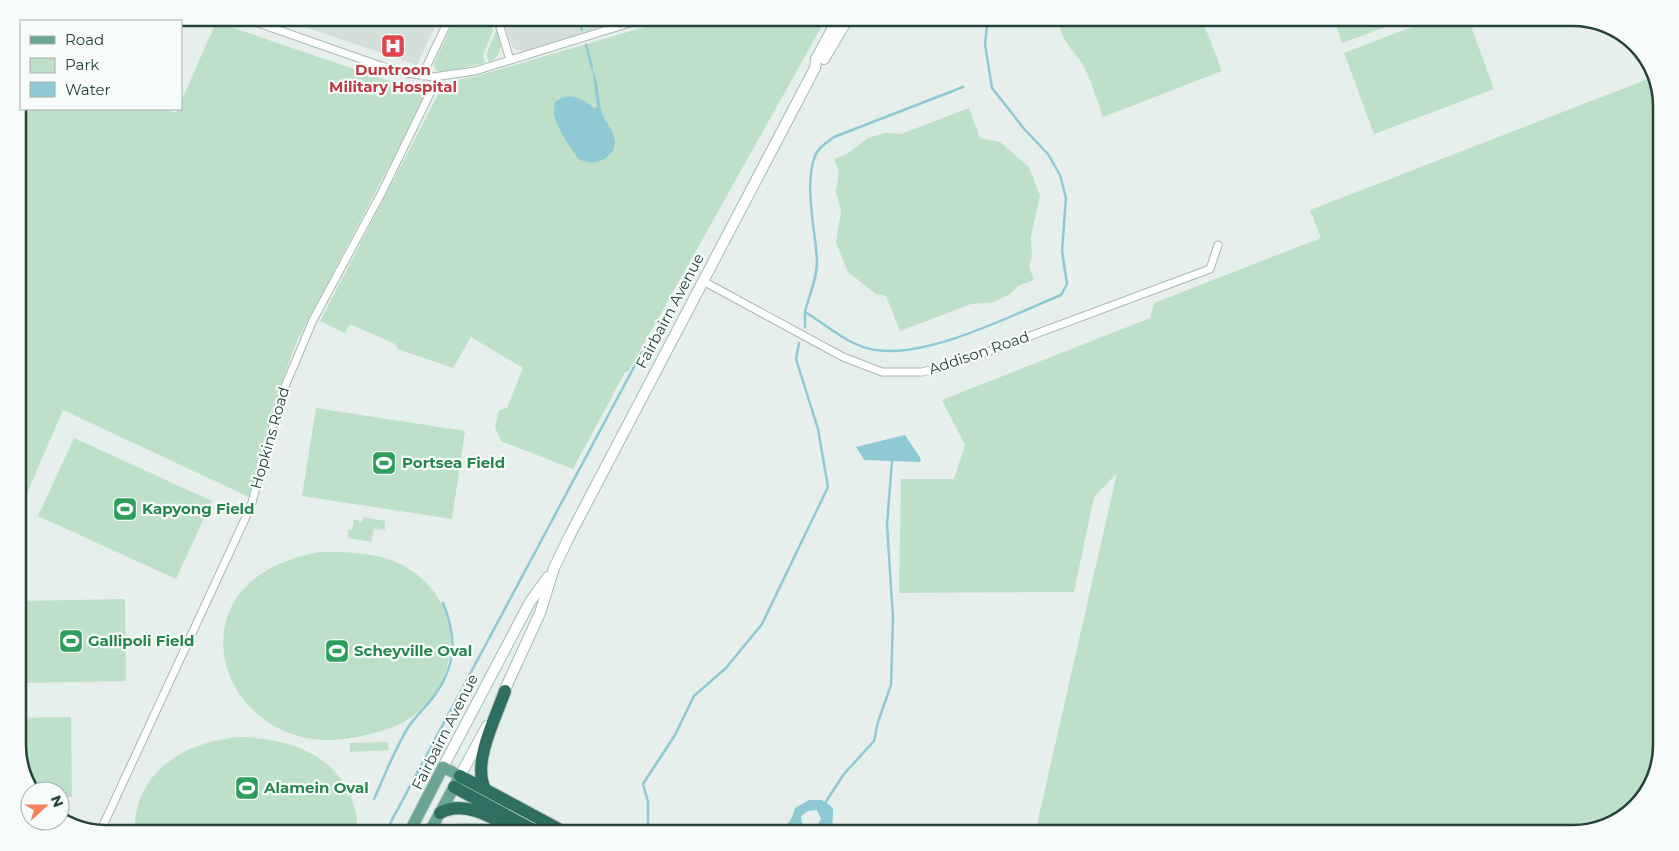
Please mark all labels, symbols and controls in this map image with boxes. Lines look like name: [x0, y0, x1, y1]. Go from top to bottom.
legend: [20, 20, 182, 110]
text: Road: [65, 30, 104, 49]
hospital icon: Duntroon Military Hospital: [380, 33, 406, 59]
text: Park: [65, 55, 99, 74]
place label: Duntroon Military Hospital: [329, 60, 457, 96]
text: Water: [65, 80, 111, 99]
street label: Fairbairn Avenue: [631, 250, 708, 372]
street label: Addison Road: [926, 326, 1032, 379]
street label: Hopkins Road: [246, 385, 293, 491]
sports icon: Portsea Field: [371, 450, 397, 476]
place label: Portsea Field: [402, 453, 505, 472]
sports icon: Kapyong Field: [112, 496, 138, 522]
place label: Kapyong Field: [142, 499, 255, 518]
sports icon: Gallipoli Field: [58, 628, 84, 654]
place label: Gallipoli Field: [88, 631, 194, 650]
sports icon: Scheyville Oval: [324, 638, 350, 664]
place label: Scheyville Oval: [354, 641, 472, 660]
street label: Fairbairn Avenue: [407, 671, 482, 793]
sports icon: Alamein Oval: [234, 775, 260, 801]
place label: Alamein Oval: [263, 778, 369, 797]
north arrow: [20, 781, 70, 831]
text: N: [47, 793, 68, 810]

